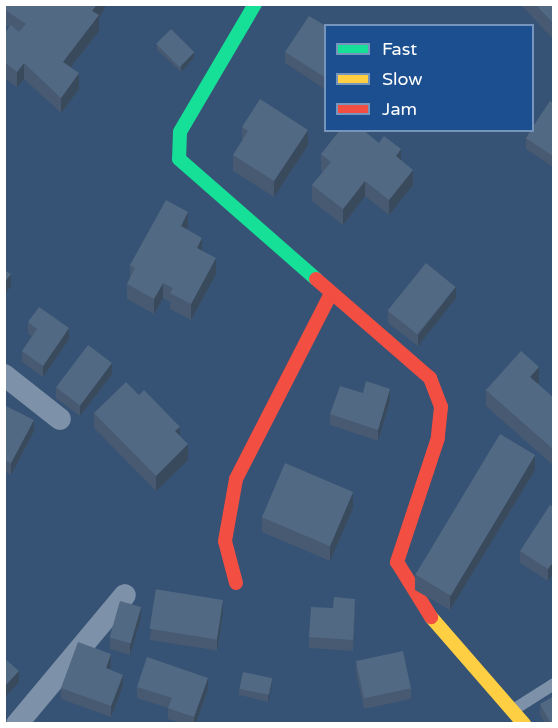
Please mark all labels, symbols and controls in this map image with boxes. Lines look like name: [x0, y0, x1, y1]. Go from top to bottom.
legend: [324, 24, 534, 132]
text: Fast: [382, 38, 417, 60]
text: Slow: [382, 68, 423, 90]
text: Jam: [382, 98, 417, 120]

